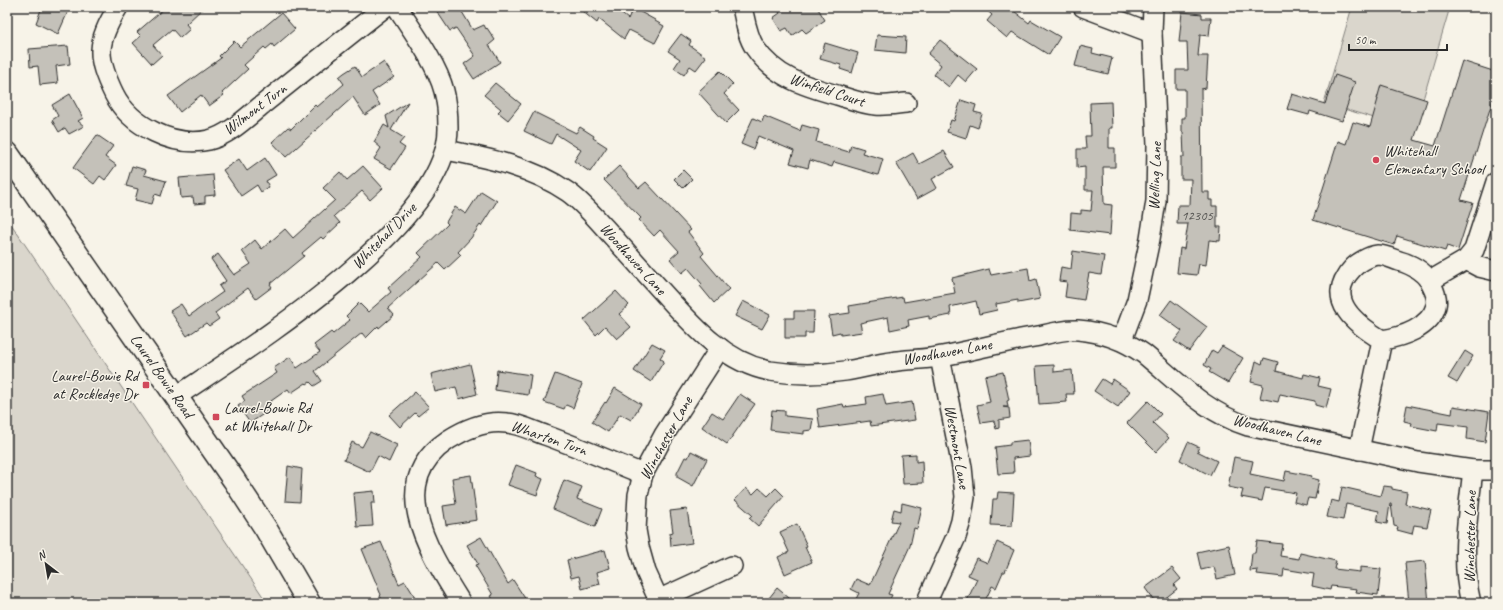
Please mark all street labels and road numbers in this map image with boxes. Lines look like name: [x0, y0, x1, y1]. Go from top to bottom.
street label: Winfield Court: [787, 68, 869, 112]
street label: Wilmont Turn: [219, 78, 291, 139]
street label: Welling Lane: [1144, 140, 1166, 210]
street label: Whitehall Drive: [347, 197, 422, 273]
street label: Woodhaven Lane: [595, 219, 672, 301]
street label: Laurel Bowie Road: [126, 330, 200, 424]
street label: Woodhaven Lane: [901, 334, 995, 370]
street label: Winchester Lane: [635, 391, 698, 483]
street label: Westmont Lane: [940, 404, 974, 492]
street label: Woodhaven Lane: [1231, 409, 1325, 451]
street label: Wharton Turn: [508, 416, 590, 461]
street label: Winchester Lane: [1459, 489, 1481, 583]

